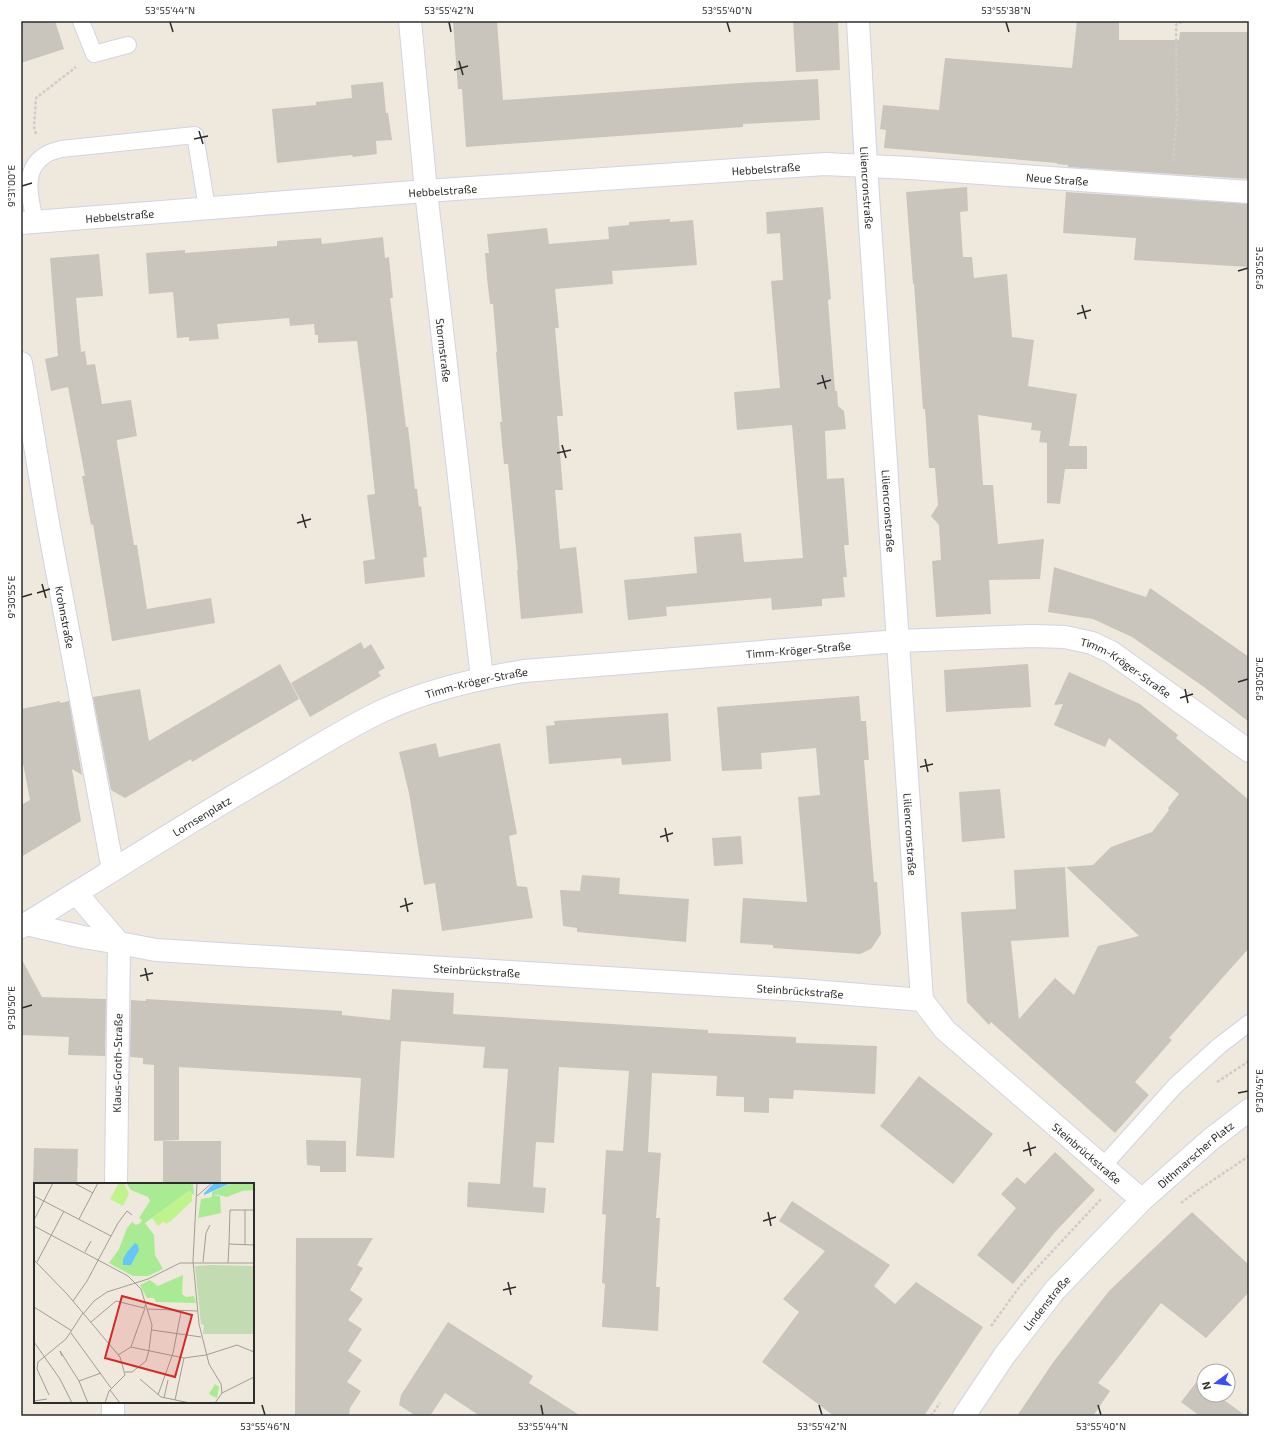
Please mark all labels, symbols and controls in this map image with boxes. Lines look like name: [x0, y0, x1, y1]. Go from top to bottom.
text: 53°55'44"N: [145, 4, 195, 16]
text: 53°55'42"N: [424, 4, 474, 16]
text: 53°55'40"N: [702, 4, 752, 16]
text: 53°55'38"N: [981, 4, 1031, 16]
street label: Liliencronstraße: [858, 146, 877, 229]
street label: Hebbelstraße: [731, 159, 801, 177]
text: 9°31'00"E: [5, 165, 17, 207]
street label: Neue Straße: [1026, 170, 1089, 187]
street label: Hebbelstraße: [408, 181, 477, 199]
street label: Hebbelstraße: [85, 206, 155, 224]
text: 9°30'55"E: [1253, 246, 1265, 289]
street label: Stormstraße: [434, 318, 454, 383]
street label: Liliencronstraße: [880, 469, 898, 553]
text: 9°30'55"E: [5, 575, 17, 618]
street label: Krohnstraße: [53, 585, 78, 650]
street label: Timm-Kröger-Straße: [1079, 634, 1174, 700]
street label: Timm-Kröger-Straße: [745, 638, 851, 660]
text: 9°30'50"E: [1253, 657, 1265, 701]
street label: Timm-Kröger-Straße: [423, 664, 528, 700]
street label: Lornsenplatz: [170, 793, 233, 838]
street label: Liliencronstraße: [902, 793, 920, 876]
street label: Steinbrückstraße: [433, 961, 521, 979]
street label: Steinbrückstraße: [756, 981, 844, 1000]
text: 9°30'50"E: [5, 986, 17, 1030]
street label: Klaus-Groth-Straße: [110, 1013, 124, 1113]
text: 9°30'45"E: [1253, 1069, 1265, 1113]
street label: Dithmarscher Platz: [1154, 1118, 1236, 1190]
street label: Steinbrückstraße: [1050, 1119, 1125, 1186]
inset map: [34, 1183, 254, 1403]
street label: Lindenstraße: [1020, 1272, 1072, 1333]
north arrow: [1196, 1363, 1236, 1403]
text: N: [1199, 1380, 1213, 1391]
text: 53°55'46"N: [240, 1420, 290, 1432]
text: 53°55'44"N: [518, 1420, 568, 1432]
text: 53°55'42"N: [797, 1420, 847, 1432]
text: 53°55'40"N: [1076, 1420, 1126, 1432]

